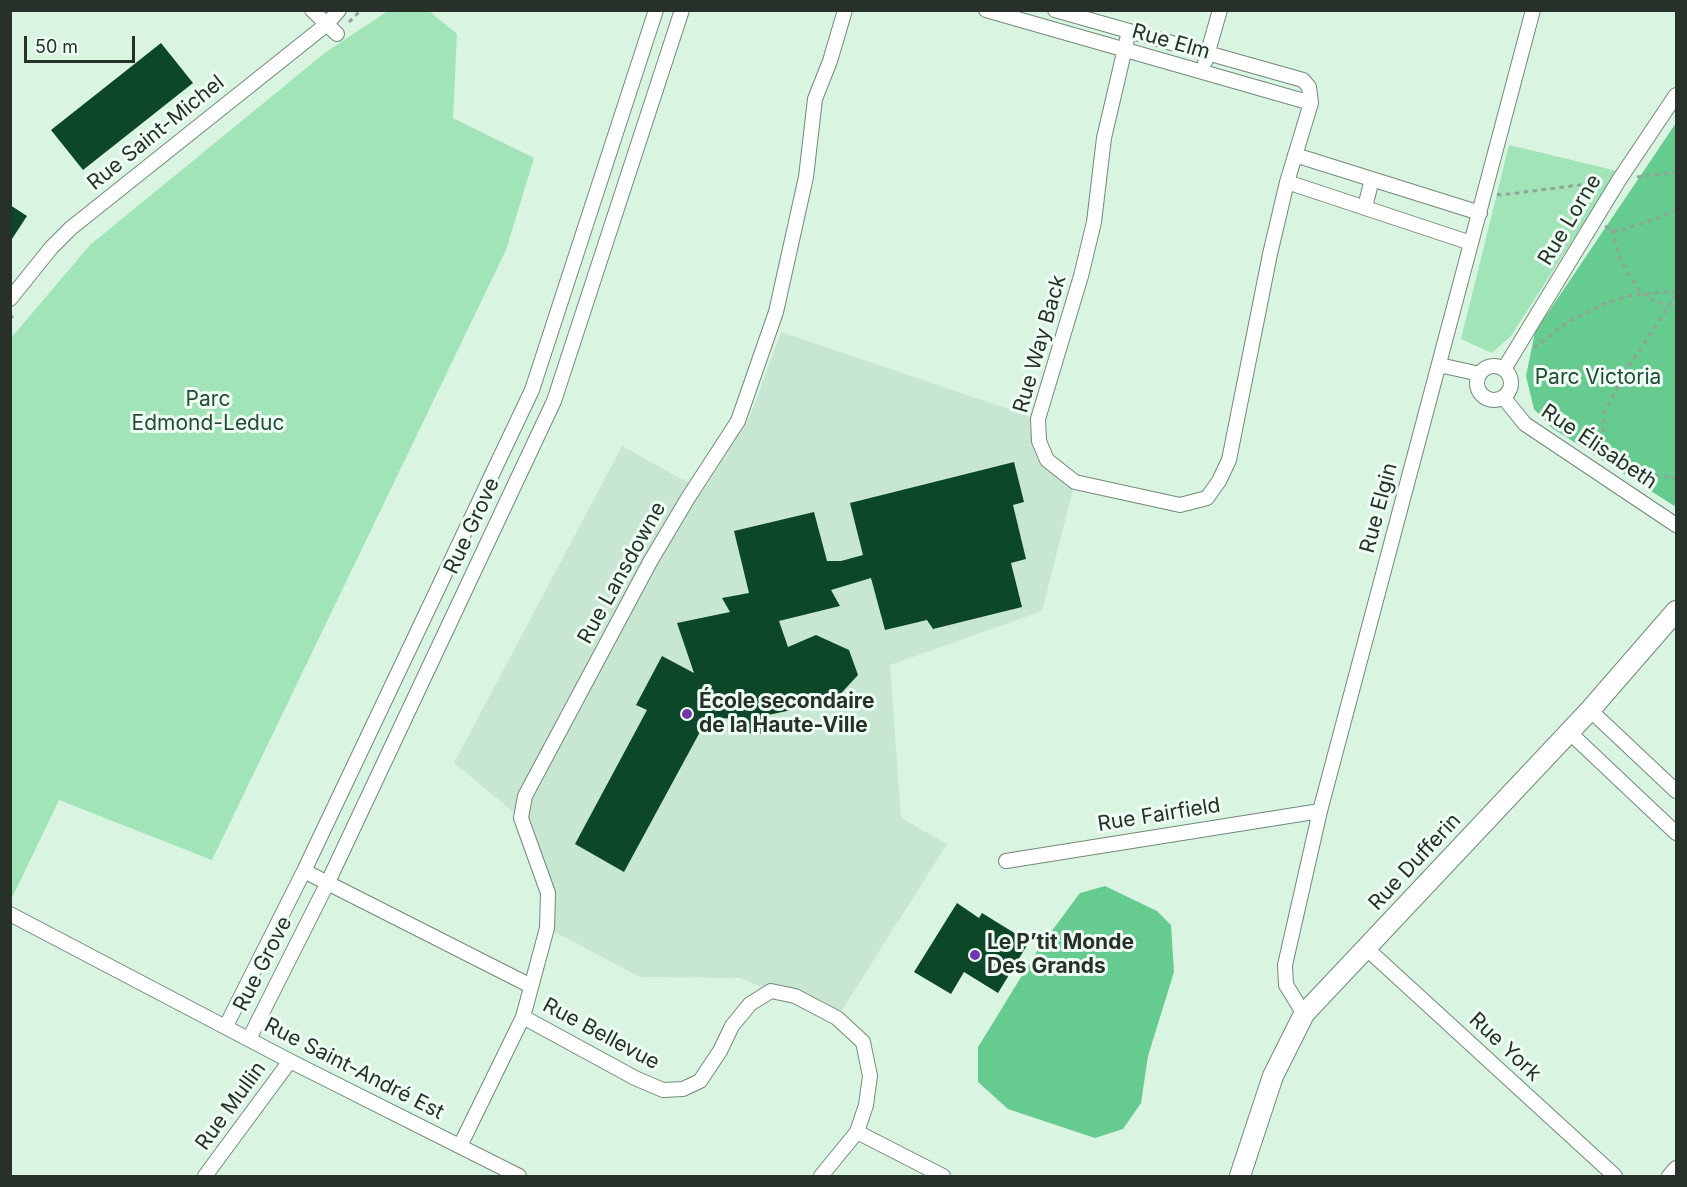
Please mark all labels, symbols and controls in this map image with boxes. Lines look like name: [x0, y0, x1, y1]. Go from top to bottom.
street label: Rue Elm: [1129, 19, 1213, 65]
scale bar: [27, 24, 138, 62]
text: 50 m: [35, 36, 78, 57]
street label: Rue Saint-Michel: [82, 70, 230, 196]
street label: Rue Lorne: [1533, 170, 1607, 270]
street label: Rue Way Back: [1008, 272, 1072, 416]
park label: Parc Victoria: [1535, 365, 1661, 391]
park label: Parc Edmond-Leduc: [132, 387, 284, 437]
street label: Rue Élisabeth: [1536, 399, 1662, 495]
street label: Rue Elgin: [1355, 460, 1403, 556]
street label: Rue Grove: [439, 474, 505, 578]
street label: Rue Lansdowne: [573, 498, 671, 648]
place label: École secondaire de la Haute-Ville: [699, 689, 874, 739]
marker: École secondaire de la Haute-Ville: [680, 707, 694, 721]
street label: Rue Fairfield: [1096, 793, 1222, 837]
street label: Rue Dufferin: [1364, 808, 1466, 916]
street label: Rue Grove: [228, 912, 298, 1016]
place label: Le P’tit Monde Des Grands: [987, 930, 1134, 980]
marker: Le P’tit Monde Des Grands: [968, 948, 982, 962]
street label: Rue Bellevue: [538, 993, 664, 1075]
street label: Rue York: [1464, 1007, 1546, 1087]
street label: Rue Saint-André Est: [260, 1013, 448, 1125]
street label: Rue Mullin: [190, 1057, 272, 1155]

